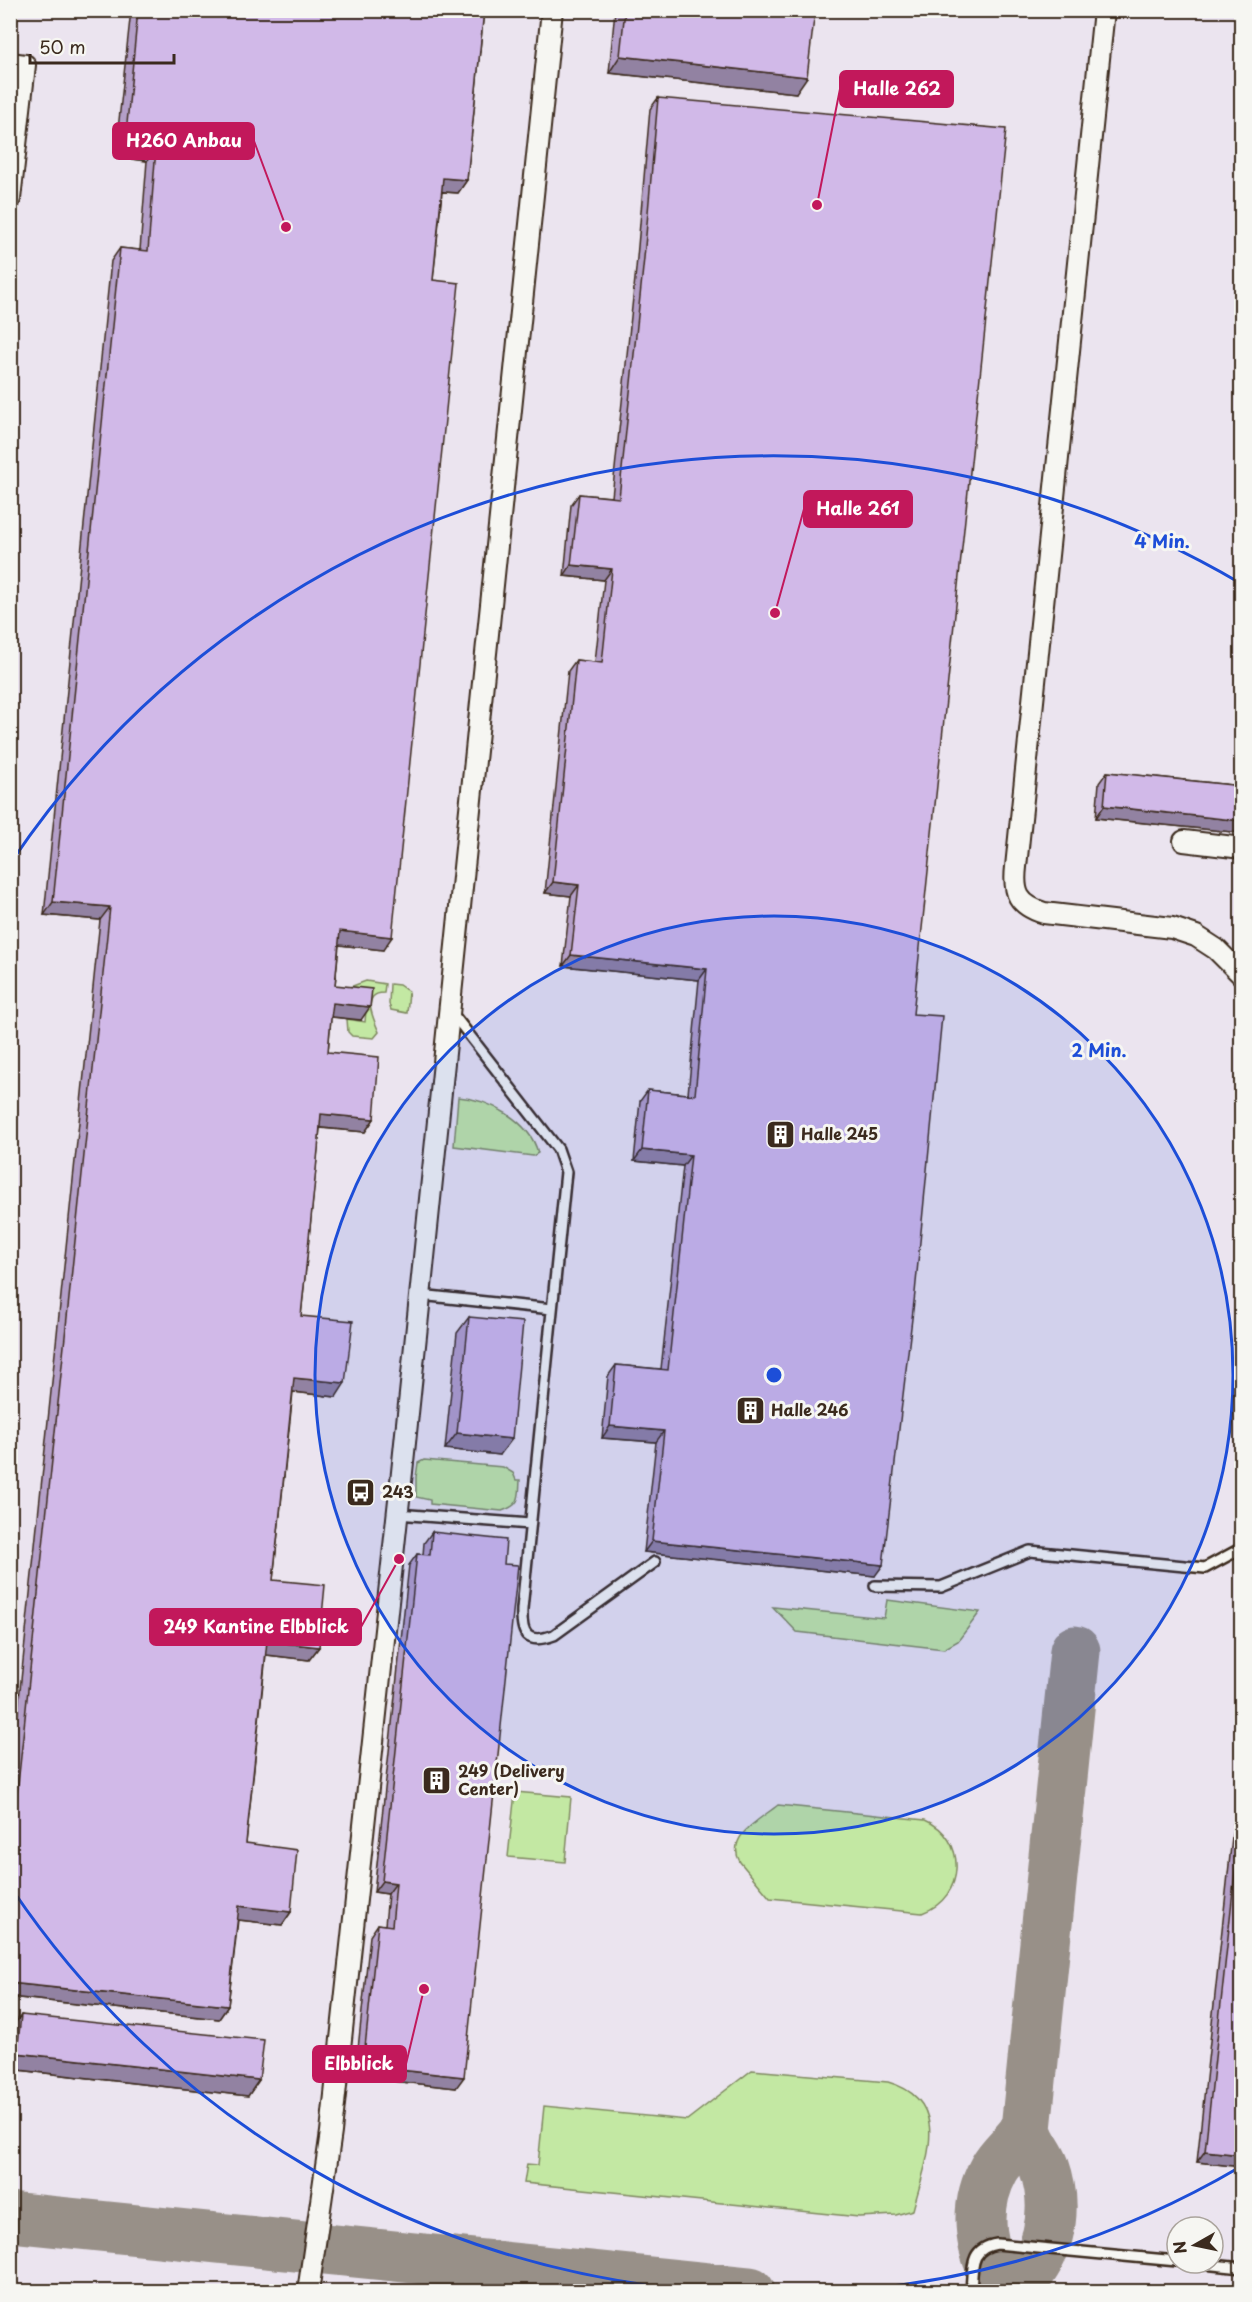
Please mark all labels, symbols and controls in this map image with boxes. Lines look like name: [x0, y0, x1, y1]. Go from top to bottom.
scale bar: [30, 27, 174, 65]
text: 50 m: [39, 33, 86, 60]
callout: Halle 262: [840, 71, 953, 107]
text: Halle 262: [853, 74, 941, 101]
callout: H260 Anbau: [113, 123, 254, 159]
text: H260 Anbau: [126, 126, 242, 153]
callout: Halle 261: [804, 491, 912, 527]
text: Halle 261: [816, 494, 900, 521]
text: 4 Min.: [1134, 527, 1190, 554]
text: 2 Min.: [1071, 1036, 1127, 1063]
building icon: Halle 245: [764, 1118, 796, 1150]
place label: Halle 245: [801, 1121, 878, 1145]
centre of rings: [764, 1365, 784, 1385]
building icon: Halle 246: [734, 1394, 766, 1426]
place label: Halle 246: [771, 1397, 849, 1421]
bus stop icon: 243: [345, 1476, 377, 1508]
place label: 243: [382, 1479, 414, 1503]
callout: 249 Kantine Elbblick: [150, 1609, 361, 1645]
text: 249 Kantine Elbblick: [163, 1612, 349, 1639]
place label: 249 (Delivery Center): [458, 1758, 565, 1800]
building icon: 249 (Delivery Center): [421, 1764, 453, 1796]
callout: Elbblick: [313, 2046, 406, 2082]
text: Elbblick: [324, 2049, 394, 2076]
north arrow: [1165, 2215, 1225, 2275]
text: N: [1166, 2239, 1192, 2256]

